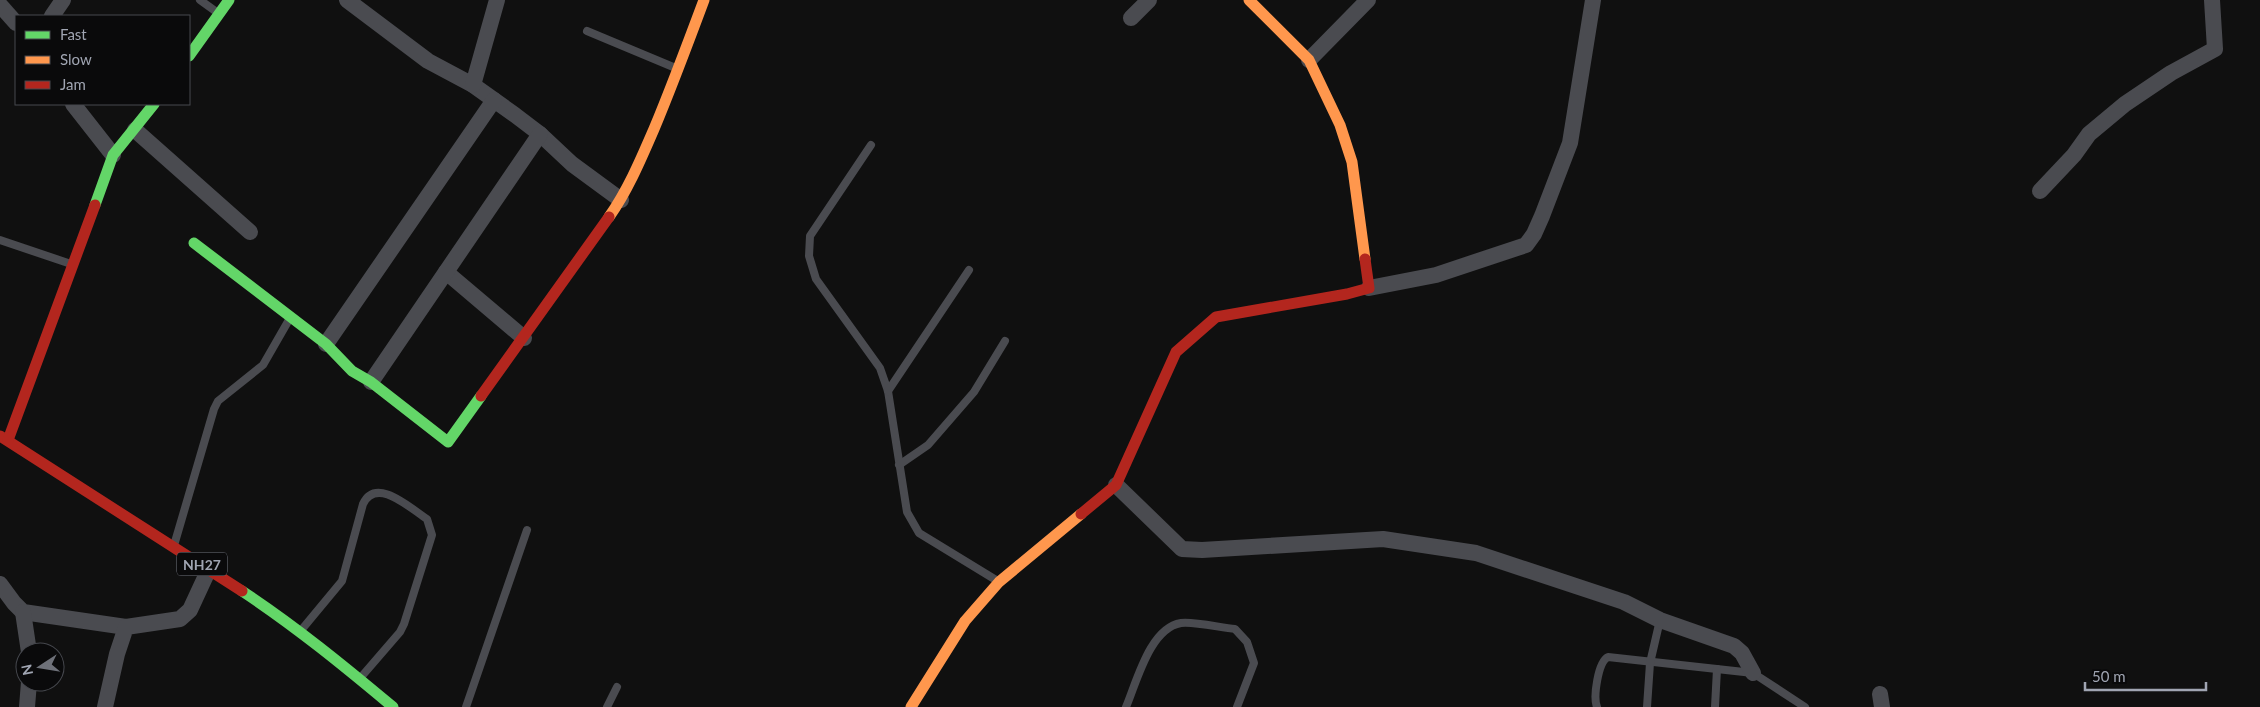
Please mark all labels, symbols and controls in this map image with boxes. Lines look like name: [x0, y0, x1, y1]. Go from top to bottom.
legend: [15, 15, 190, 105]
text: Fast: [60, 25, 87, 43]
text: Slow: [60, 50, 92, 68]
text: Jam: [60, 75, 86, 93]
road number: NH27: [177, 552, 227, 576]
north arrow: [15, 642, 65, 692]
scale bar: [2085, 660, 2206, 692]
text: N: [17, 663, 36, 677]
text: 50 m: [2092, 667, 2126, 685]

